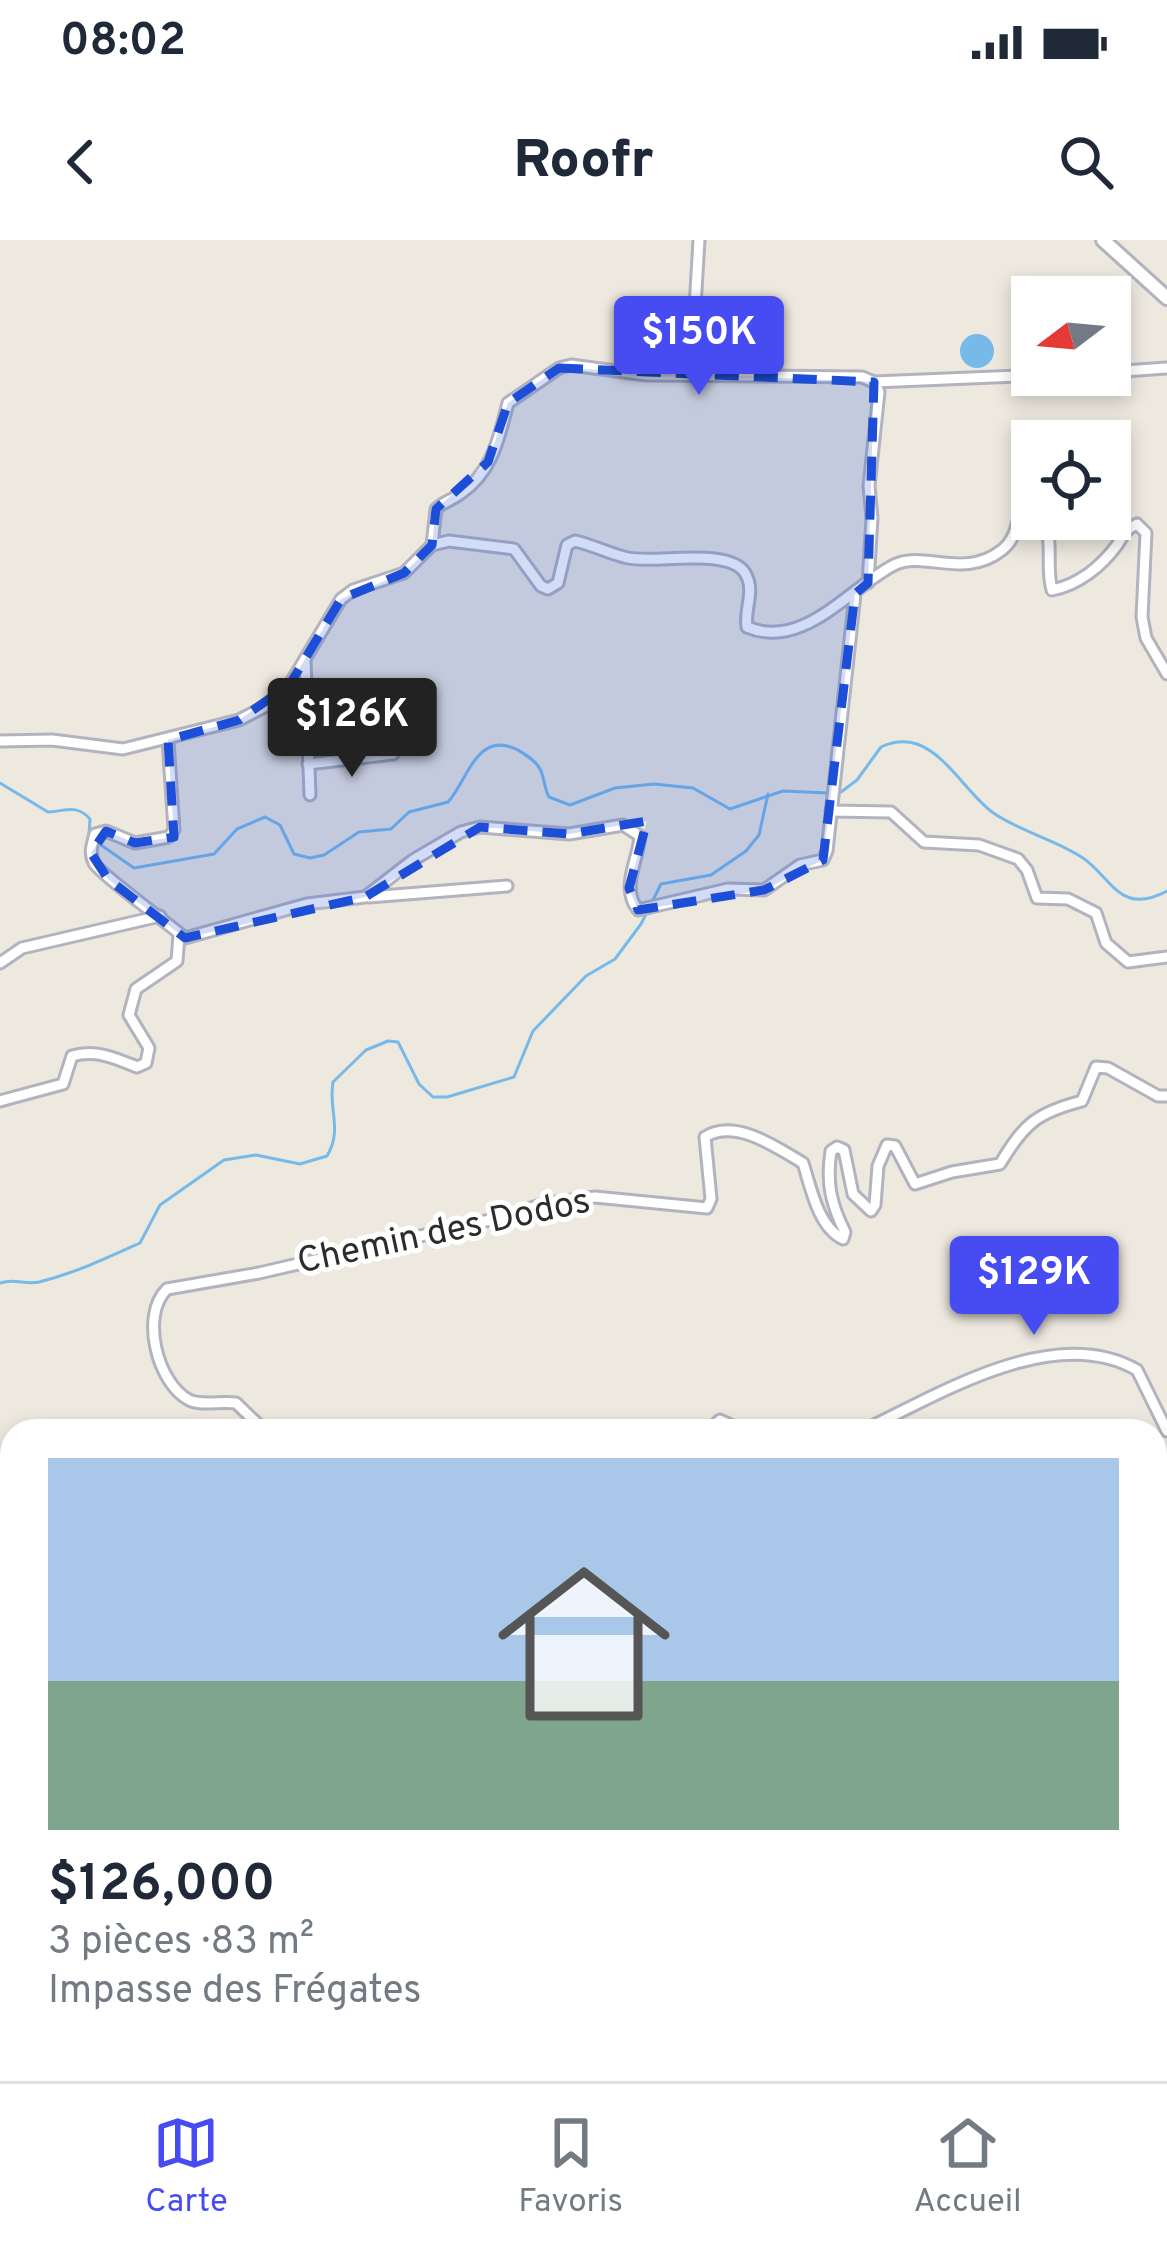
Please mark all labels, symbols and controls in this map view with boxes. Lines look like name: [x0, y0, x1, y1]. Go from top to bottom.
text: 08:02: [60, 14, 186, 71]
text: Roofr: [513, 128, 654, 197]
icon: back: [48, 129, 114, 195]
icon: search: [1053, 129, 1119, 195]
north arrow: [1011, 276, 1131, 396]
map controls: [1011, 276, 1131, 540]
pin: $150K: [615, 296, 783, 398]
text: $150K: [641, 310, 757, 359]
button: locate: [1011, 420, 1131, 540]
pin: $126K: [268, 678, 436, 780]
text: $126K: [295, 692, 409, 741]
street label: Chemin des Dodos: [293, 1179, 595, 1287]
pin: $129K: [950, 1236, 1118, 1338]
text: $129K: [977, 1250, 1091, 1299]
icon: home: [476, 1536, 692, 1752]
text: $126,000: [48, 1854, 275, 1919]
text: 3 pièces · 83 m²: [48, 1919, 314, 1968]
text: Impasse des Frégates: [48, 1968, 422, 2017]
tab: Carte: [145, 2110, 228, 2224]
tab: Favoris: [518, 2110, 623, 2224]
tab: Accueil: [914, 2110, 1022, 2224]

